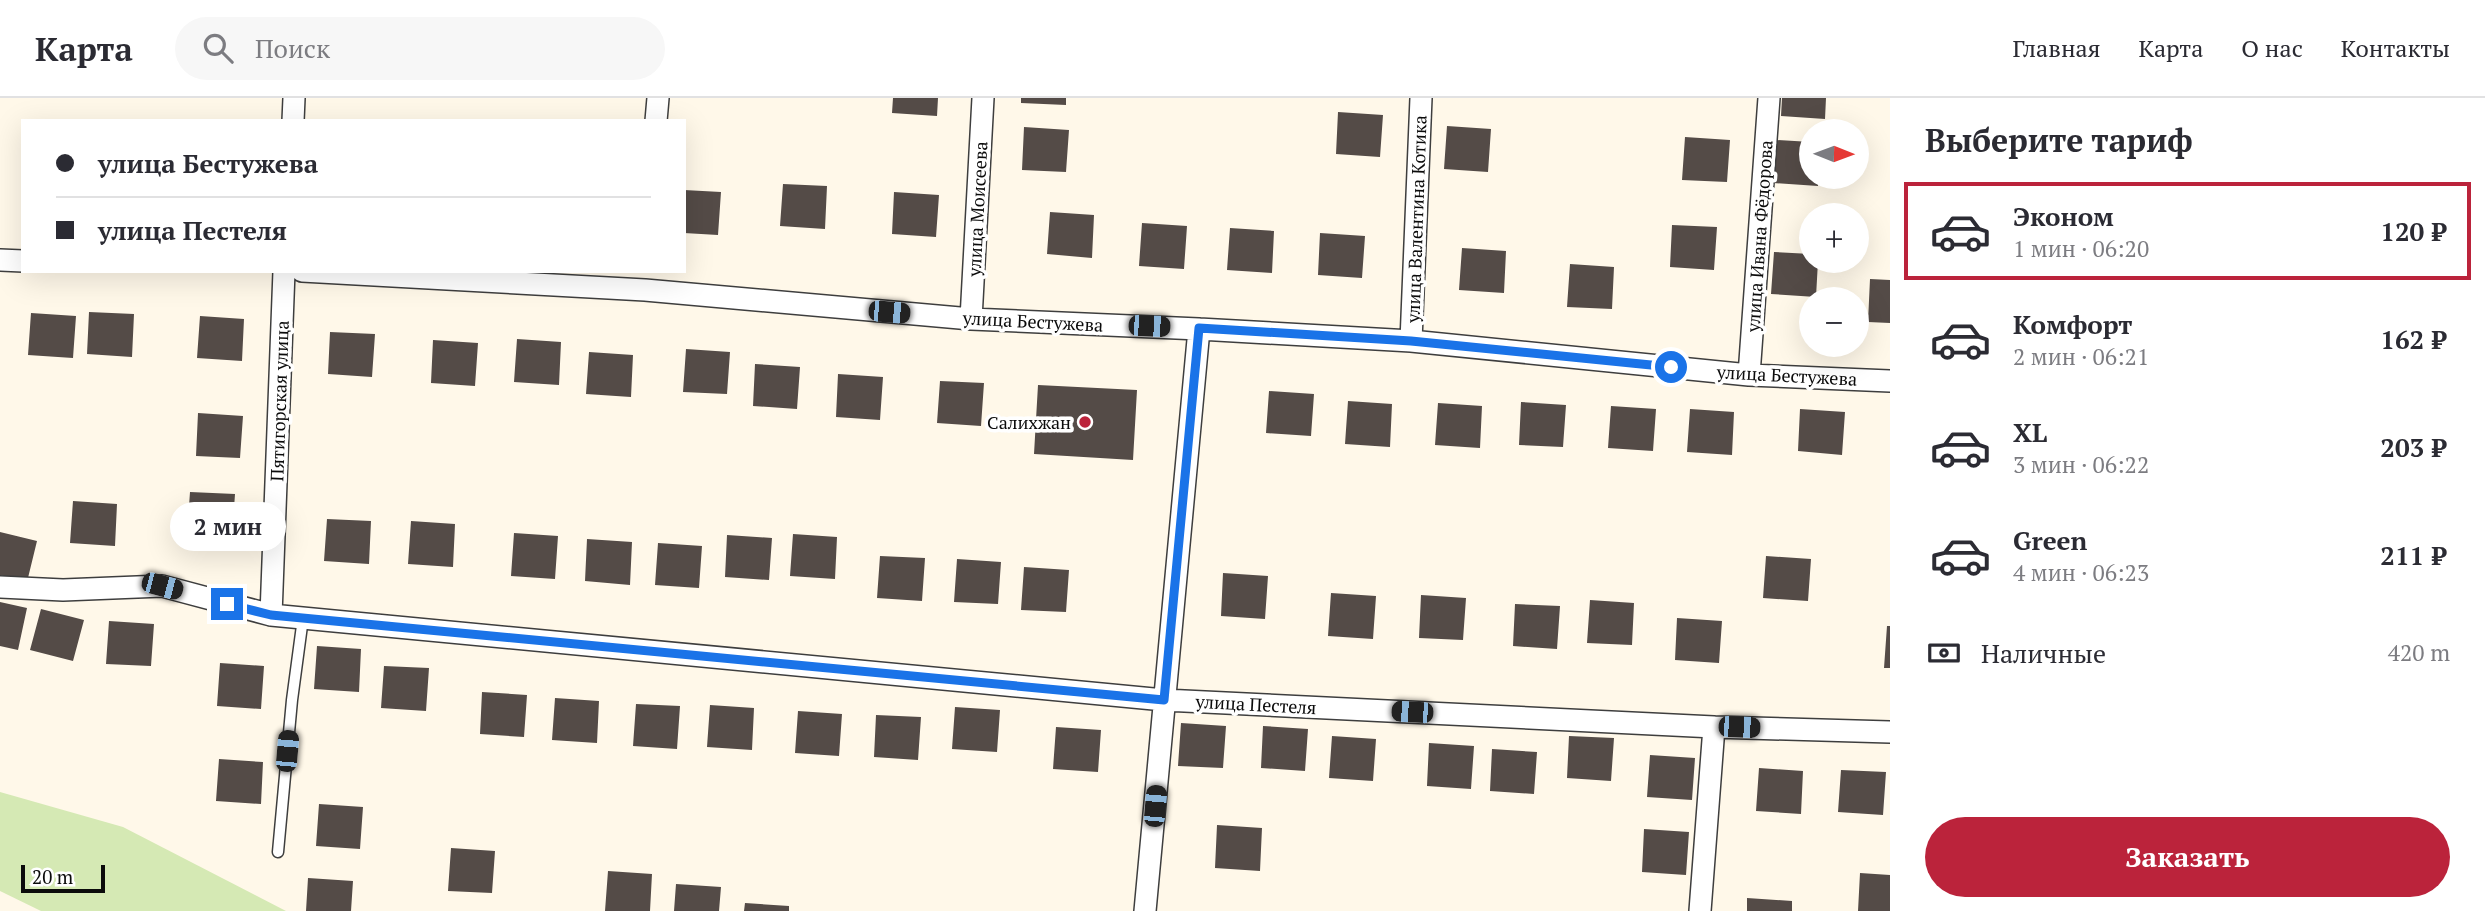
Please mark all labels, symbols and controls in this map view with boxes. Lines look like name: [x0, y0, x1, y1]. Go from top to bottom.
search box: [175, 17, 665, 80]
text: Карта: [35, 27, 133, 70]
icon: search: [199, 29, 237, 67]
text: Поиск: [255, 31, 330, 65]
text: Главная: [2012, 32, 2100, 64]
text: Карта: [2138, 32, 2203, 64]
text: О нас: [2241, 32, 2303, 64]
text: Контакты: [2341, 32, 2450, 64]
street label: улица Валентина Котика: [1400, 115, 1432, 324]
north arrow: [1799, 119, 1869, 189]
map controls: [1799, 119, 1869, 357]
text: Выберите тариф: [1925, 119, 2193, 161]
street label: улица Ивана Фёдорова: [1740, 139, 1778, 334]
street label: улица Моисеева: [961, 141, 993, 278]
text: улица Бестужева: [98, 146, 318, 180]
text: Эконом: [2013, 199, 2114, 233]
icon: car: [1929, 200, 1992, 263]
button: +: [1799, 203, 1869, 273]
text: улица Пестеля: [98, 213, 287, 247]
text: 120 ₽: [2380, 214, 2446, 248]
text: 1 мин · 06:20: [2013, 233, 2149, 264]
button: −: [1799, 287, 1869, 357]
car: [868, 300, 911, 324]
street label: улица Бестужева: [961, 305, 1104, 337]
text: Комфорт: [2013, 307, 2132, 341]
icon: car: [1929, 308, 1992, 371]
car: [1128, 315, 1171, 337]
street label: Пятигорская улица: [264, 320, 294, 482]
text: 162 ₽: [2380, 322, 2446, 356]
text: 2 мин · 06:21: [2013, 341, 2149, 372]
route start: [1655, 351, 1687, 383]
street label: улица Бестужева: [1715, 359, 1858, 391]
place label: Салихжан: [987, 410, 1071, 434]
marker: Салихжан: [1077, 414, 1093, 430]
text: XL: [2013, 415, 2047, 449]
icon: car: [1929, 416, 1992, 479]
text: 203 ₽: [2380, 430, 2446, 464]
text: 3 мин · 06:22: [2013, 449, 2149, 480]
callout: 2 мин: [169, 503, 285, 552]
text: 2 мин: [194, 511, 262, 542]
text: Green: [2013, 523, 2087, 557]
icon: car: [1929, 524, 1992, 587]
text: 211 ₽: [2380, 538, 2446, 572]
text: 4 мин · 06:23: [2013, 557, 2149, 588]
car: [139, 570, 186, 602]
route end: [211, 588, 243, 620]
icon: cash: [1925, 634, 1963, 672]
text: Наличные: [1981, 636, 2106, 670]
text: 420 m: [2388, 637, 2450, 668]
street label: улица Пестеля: [1194, 689, 1317, 719]
car: [1391, 700, 1434, 724]
car: [1718, 716, 1761, 738]
car: [275, 729, 300, 773]
car: [1143, 784, 1168, 828]
button: Заказать: [1925, 817, 2450, 897]
scale bar: [21, 862, 105, 894]
text: 20 m: [32, 864, 73, 889]

